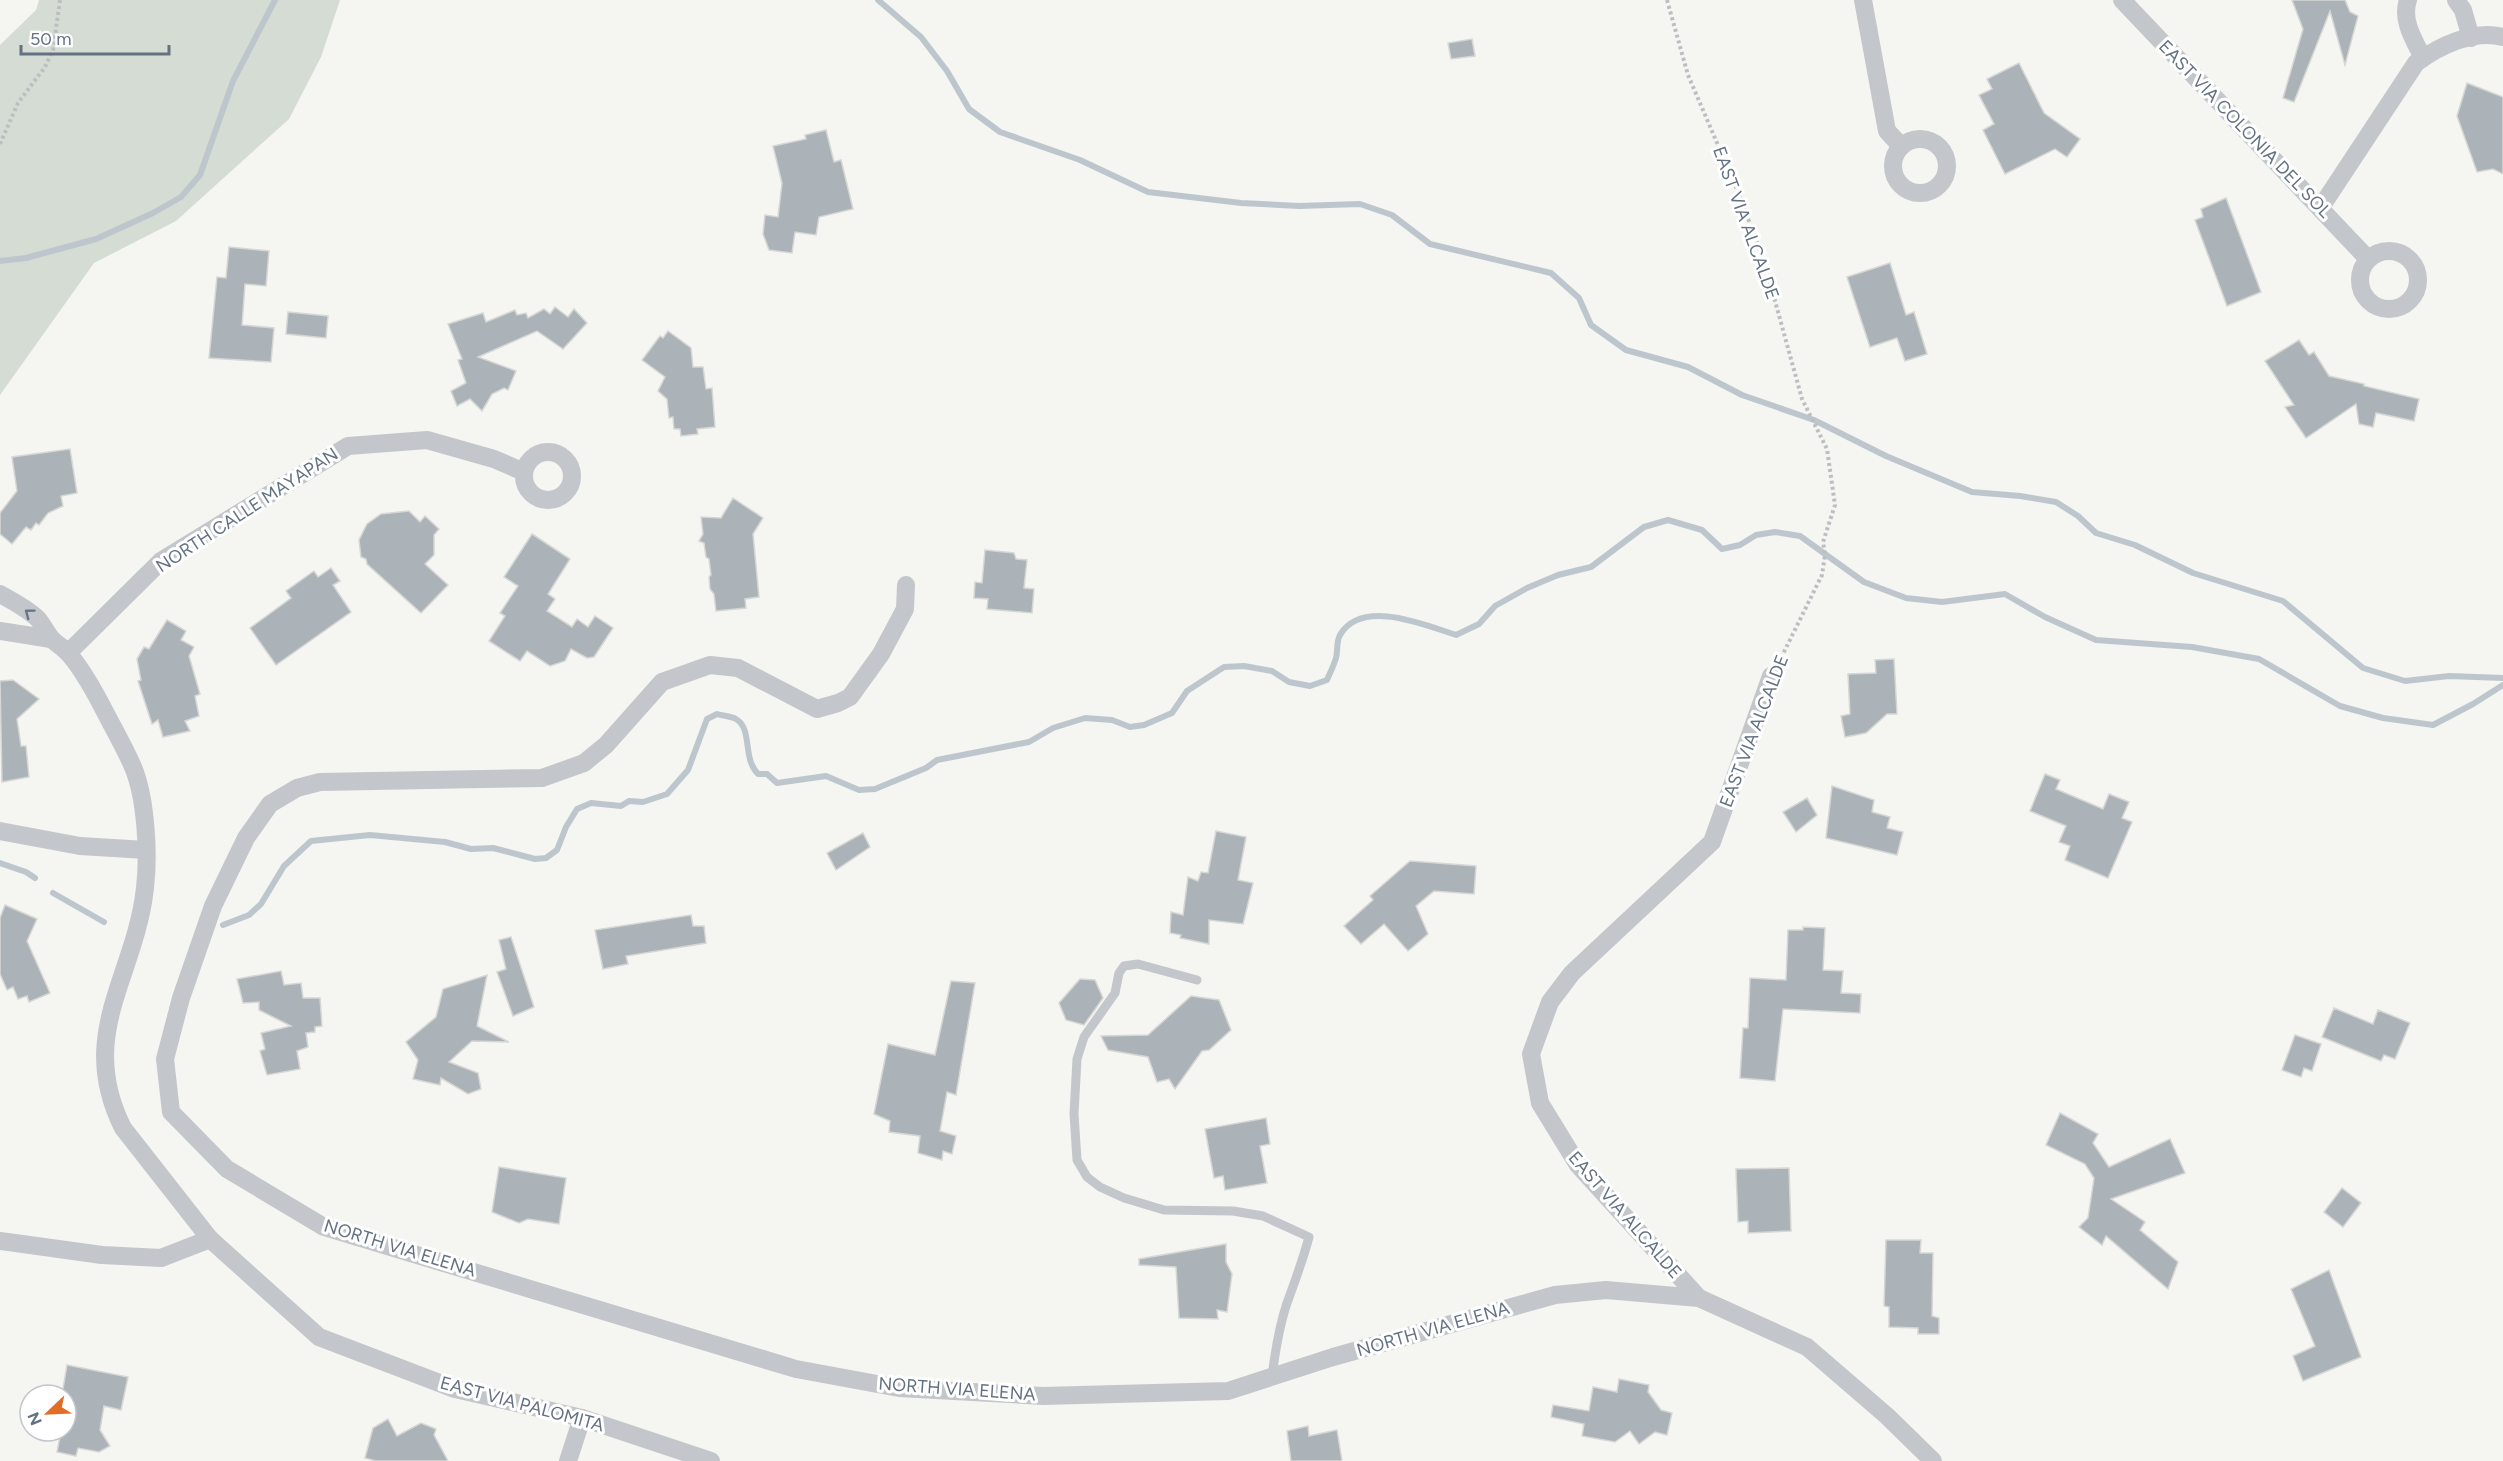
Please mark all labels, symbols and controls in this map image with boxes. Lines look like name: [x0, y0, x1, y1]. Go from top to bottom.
scale bar: [21, 18, 170, 56]
text: 50 m: [30, 28, 72, 50]
street label: EAST VIA COLONIA DEL SOL: [2154, 35, 2336, 223]
street label: EAST VIA ALCALDE: [1708, 143, 1784, 303]
street label: NORTH CALLE MAYAPAN: [152, 443, 342, 577]
one-way arrow: [25, 609, 36, 620]
street label: EAST VIA ALCALDE: [1715, 652, 1793, 810]
street label: EAST VIA ALCALDE: [1564, 1147, 1686, 1283]
street label: NORTH VIA ELENA: [321, 1214, 479, 1282]
street label: NORTH VIA ELENA: [1354, 1297, 1512, 1361]
street label: EAST VIA PALOMITA: [438, 1372, 606, 1436]
street label: NORTH VIA ELENA: [878, 1373, 1036, 1405]
north arrow: [18, 1383, 78, 1443]
text: N: [23, 1409, 46, 1428]

